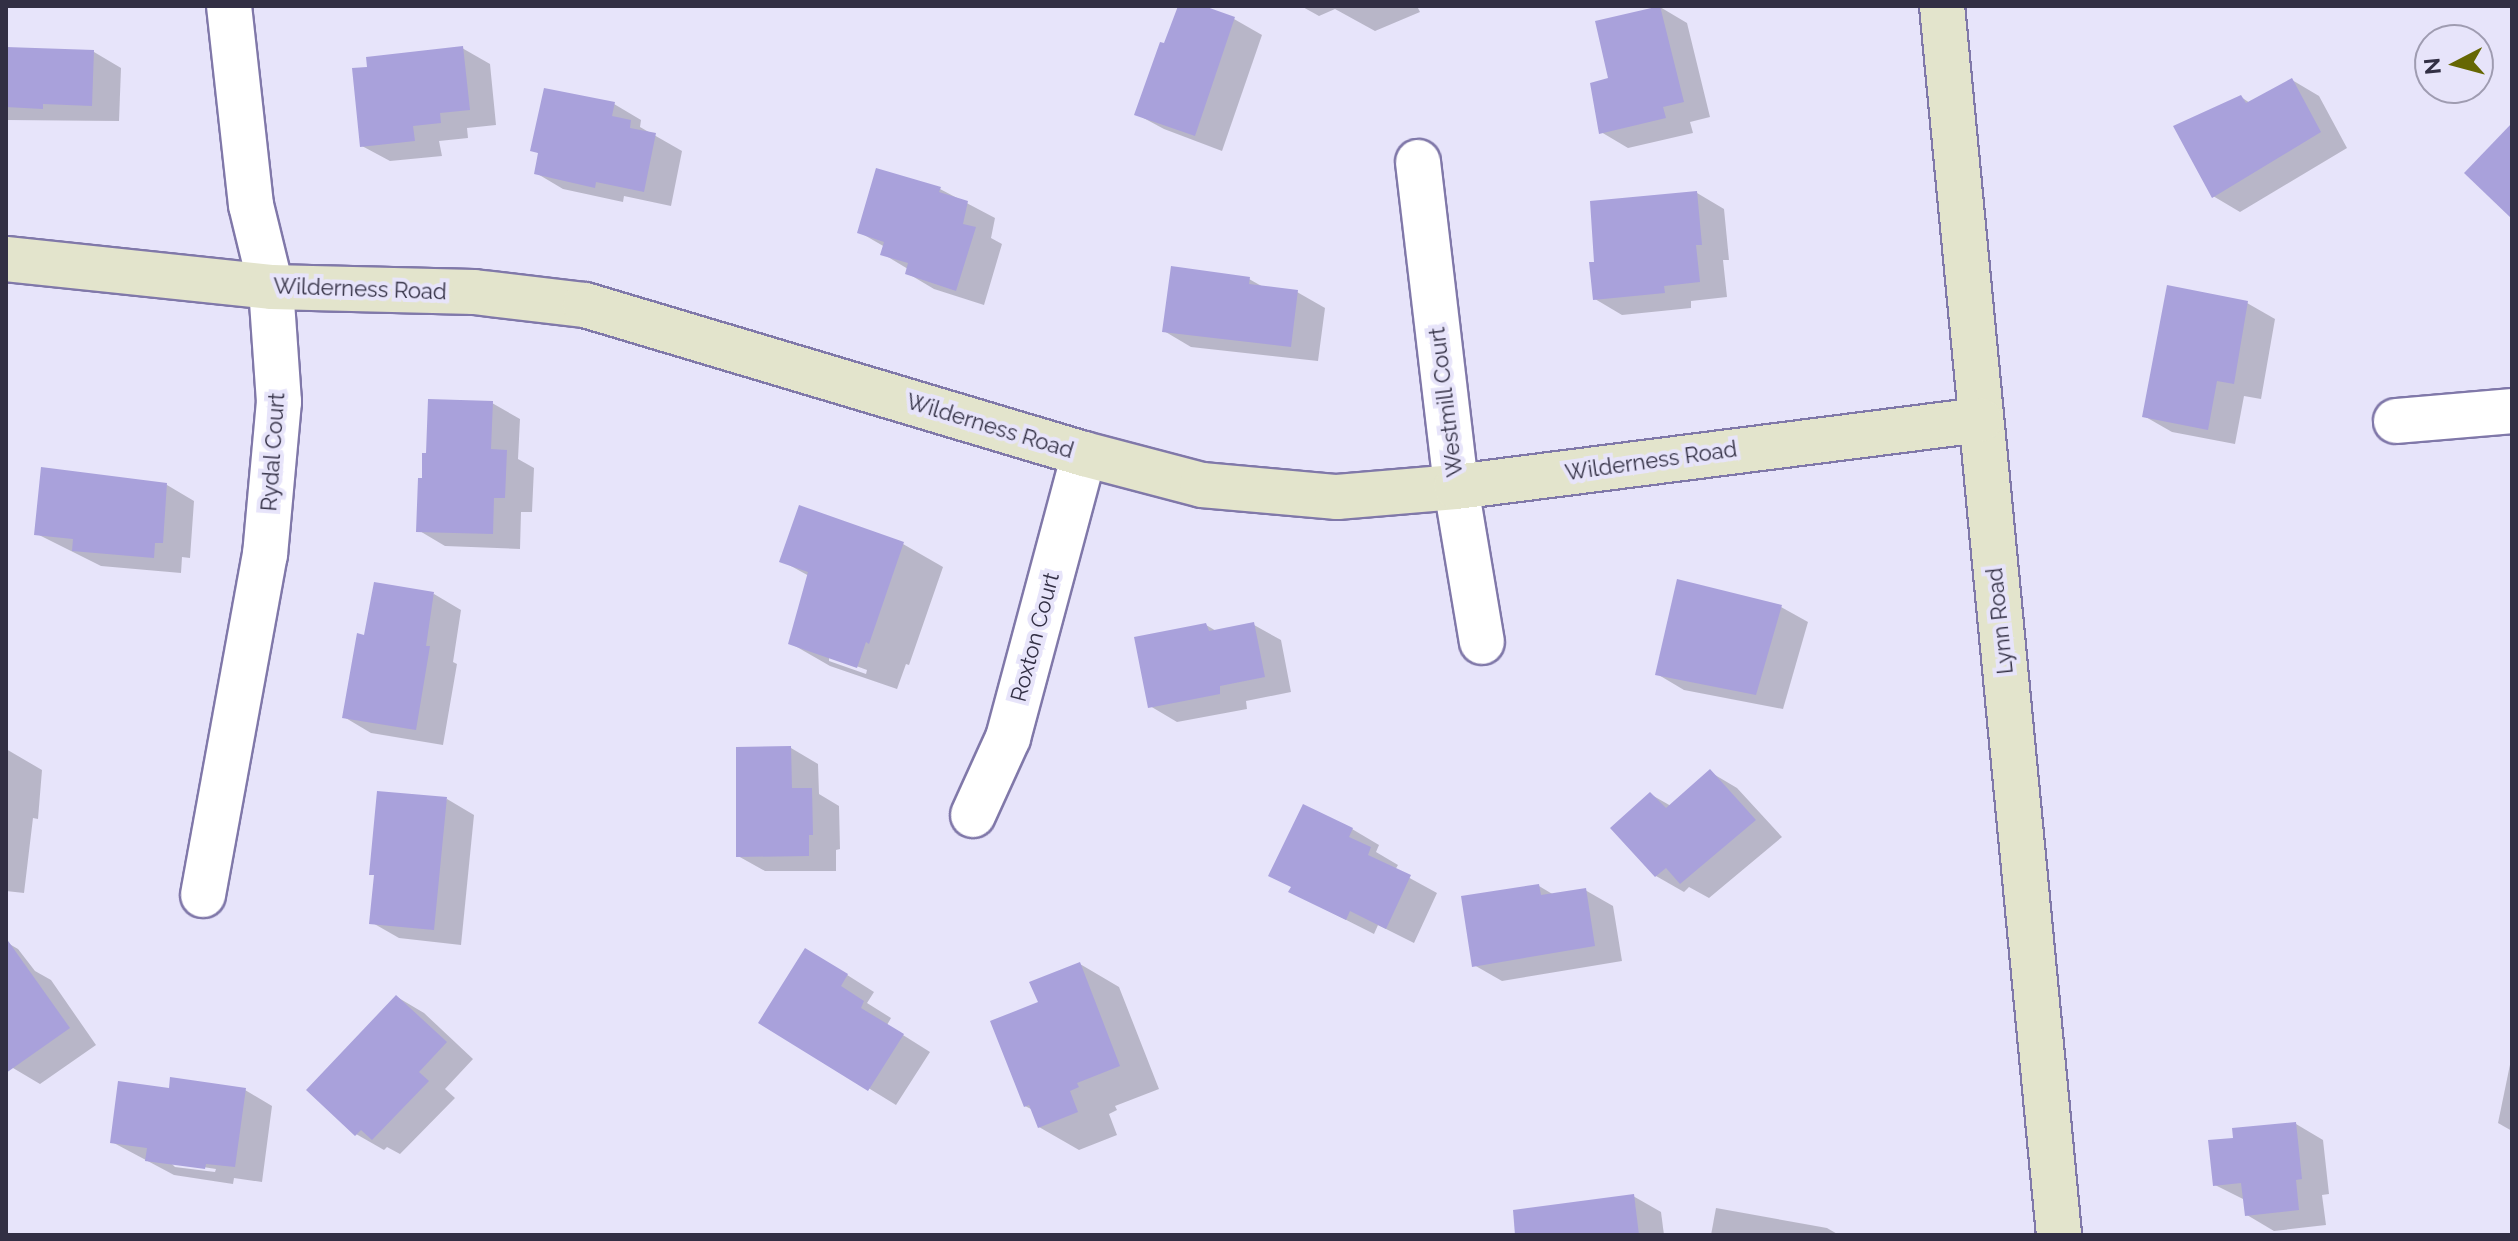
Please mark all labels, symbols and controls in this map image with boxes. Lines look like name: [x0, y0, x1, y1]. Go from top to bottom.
north arrow: [2414, 24, 2494, 104]
text: N: [2418, 57, 2446, 76]
street label: Wilderness Road: [273, 273, 447, 305]
street label: Westmill Court: [1424, 325, 1468, 479]
street label: Wilderness Road: [903, 388, 1077, 464]
street label: Rydal Court: [256, 391, 290, 513]
street label: Wilderness Road: [1563, 436, 1739, 486]
street label: Lynn Road: [1981, 566, 2019, 676]
street label: Roxton Court: [1005, 569, 1065, 705]

